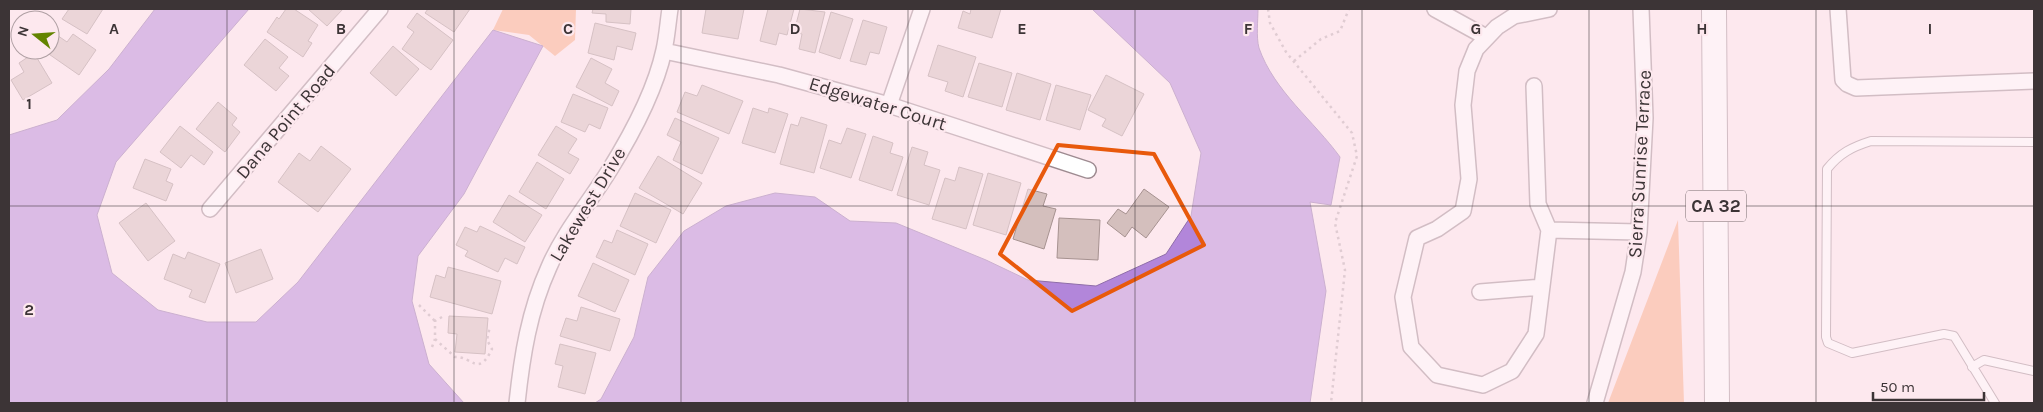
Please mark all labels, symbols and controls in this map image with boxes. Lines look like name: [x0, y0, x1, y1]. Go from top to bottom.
north arrow: [10, 10, 60, 60]
text: A: [109, 19, 119, 38]
text: B: [336, 19, 346, 38]
text: C: [563, 19, 573, 38]
text: D: [790, 19, 801, 38]
text: E: [1017, 19, 1027, 38]
text: F: [1244, 19, 1253, 38]
text: G: [1471, 19, 1481, 38]
text: H: [1696, 19, 1708, 38]
text: I: [1928, 19, 1932, 38]
text: N: [13, 24, 33, 39]
street label: Dana Point Road: [231, 60, 340, 183]
street label: Sierra Sunrise Terrace: [1624, 69, 1656, 259]
street label: Edgewater Court: [806, 73, 949, 135]
text: 1: [26, 94, 32, 113]
street label: Lakewest Drive: [545, 143, 631, 266]
road number: CA 32: [1686, 190, 1746, 222]
text: 2: [24, 300, 34, 319]
scale bar: [1873, 370, 1984, 402]
text: 50 m: [1880, 378, 1915, 396]

